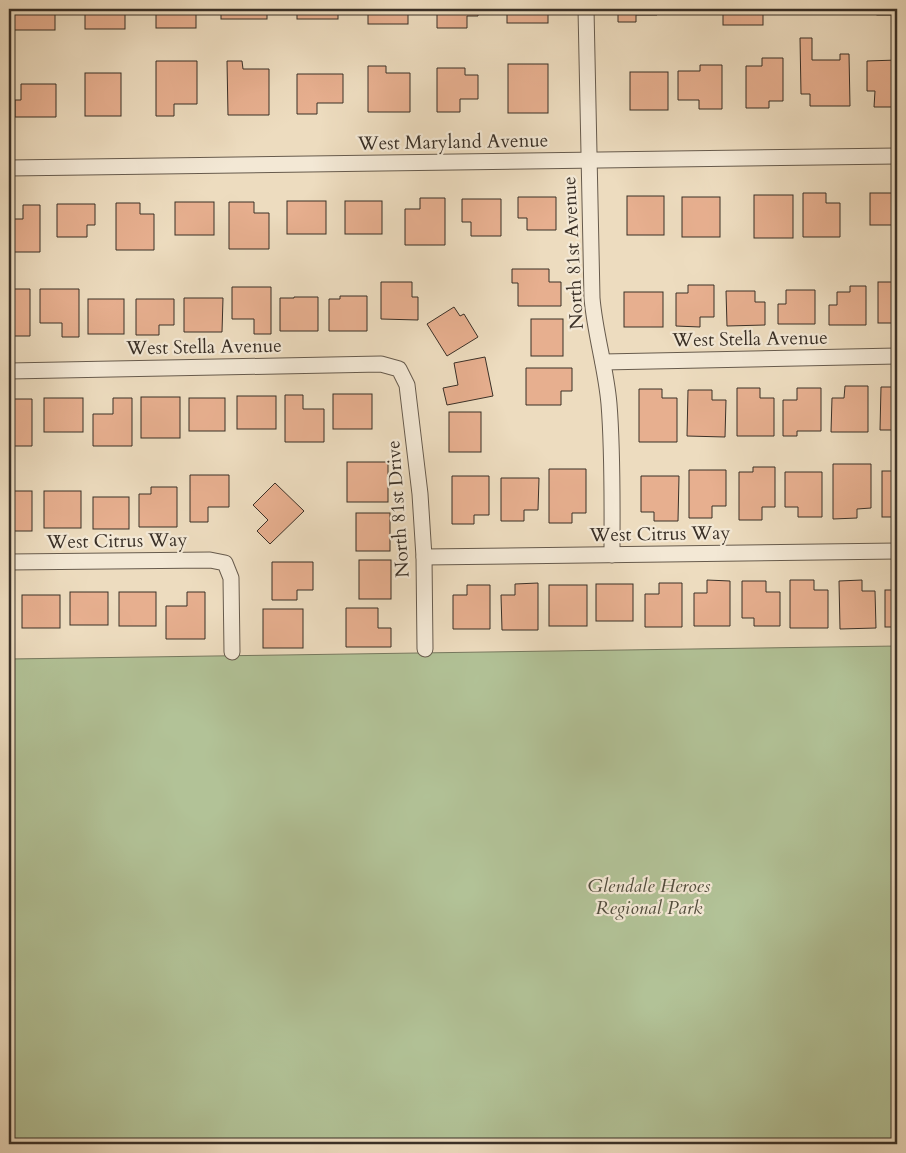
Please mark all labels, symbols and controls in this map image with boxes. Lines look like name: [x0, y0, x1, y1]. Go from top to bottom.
street label: West Maryland Avenue: [356, 127, 549, 157]
street label: North 81st Avenue: [556, 176, 590, 330]
street label: West Stella Avenue: [671, 325, 828, 353]
street label: West Stella Avenue: [125, 333, 282, 361]
street label: North 81st Drive: [380, 439, 416, 579]
street label: West Citrus Way: [588, 520, 731, 548]
street label: West Citrus Way: [45, 527, 188, 555]
park label: Glendale Heroes Regional Park: [588, 873, 711, 921]

